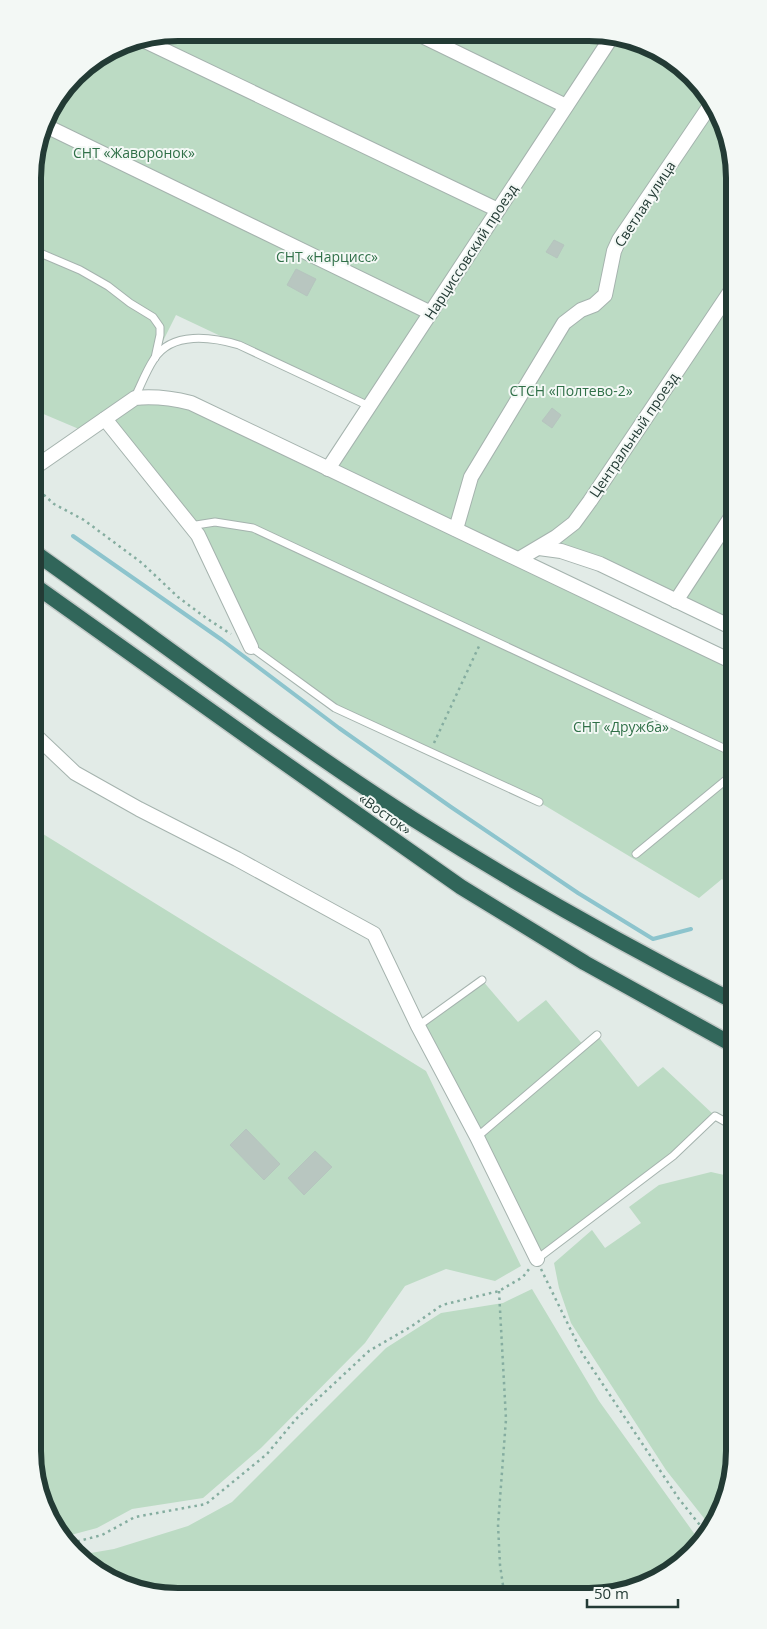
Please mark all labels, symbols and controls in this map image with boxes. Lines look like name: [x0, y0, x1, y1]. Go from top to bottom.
park label: СНТ «Жаворонок»: [73, 143, 195, 162]
street label: Светлая улица: [610, 157, 679, 250]
street label: Нарциссовский проезд: [420, 180, 522, 323]
park label: СНТ «Нарцисс»: [276, 247, 378, 266]
street label: Центральный проезд: [585, 369, 682, 501]
park label: СТСН «Полтево-2»: [509, 381, 633, 400]
park label: СНТ «Дружба»: [573, 717, 669, 736]
street label: «Восток»: [355, 789, 415, 839]
scale bar: [587, 1576, 678, 1608]
text: 50 m: [594, 1583, 629, 1603]

